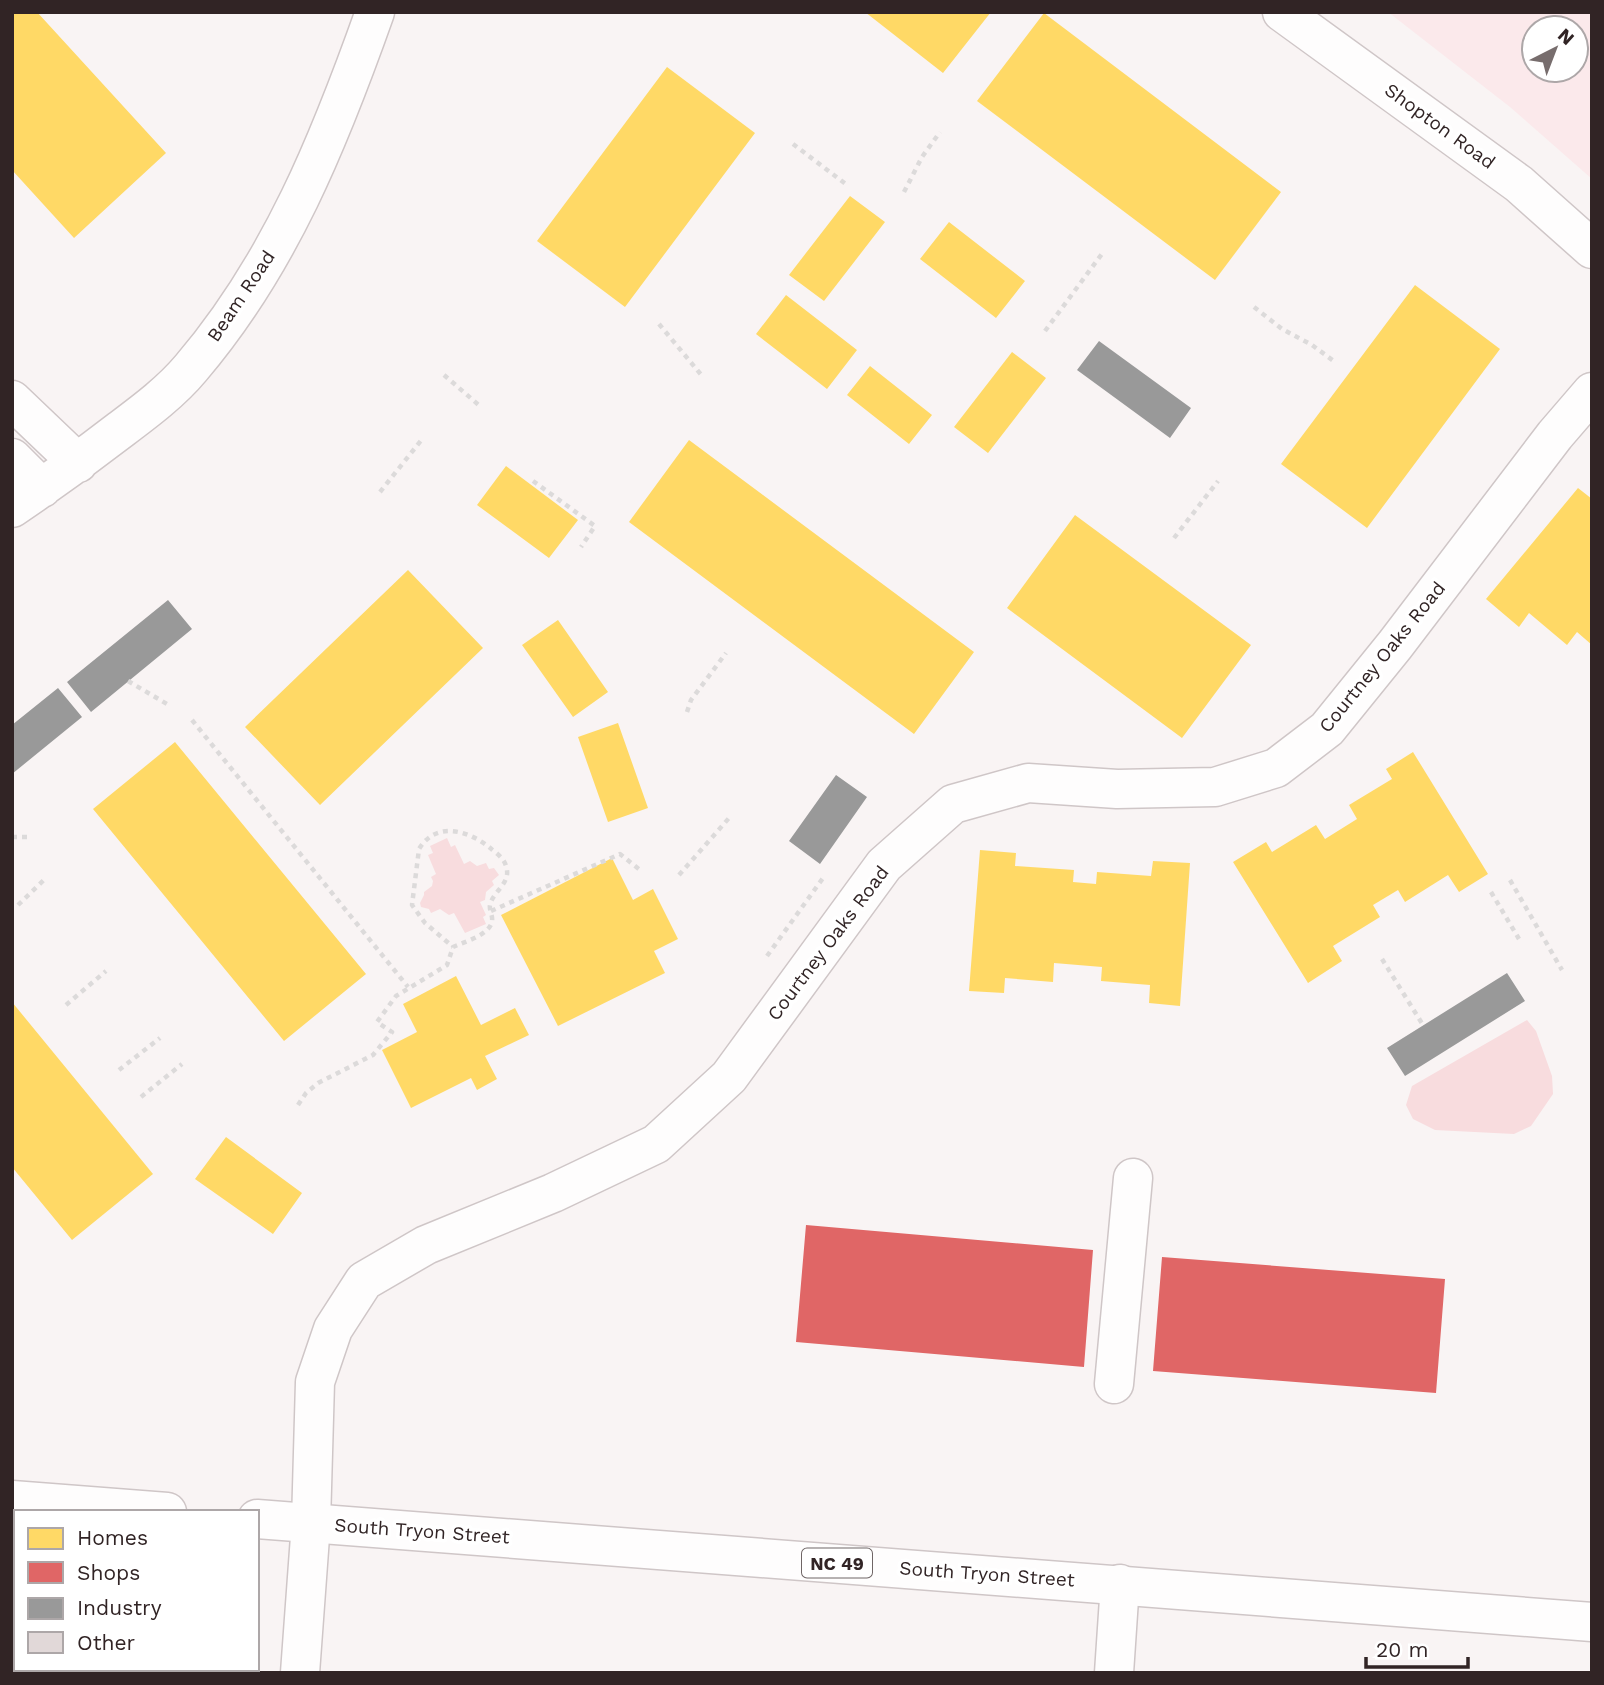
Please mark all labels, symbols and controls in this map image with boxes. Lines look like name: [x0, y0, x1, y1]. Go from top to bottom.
north arrow: [1520, 14, 1590, 84]
text: N: [1553, 23, 1579, 50]
street label: Shopton Road: [1380, 78, 1500, 174]
street label: Beam Road: [202, 246, 280, 346]
street label: Courtney Oaks Road: [1314, 577, 1450, 737]
street label: Courtney Oaks Road: [762, 861, 894, 1025]
legend: [14, 1510, 259, 1671]
street label: South Tryon Street: [334, 1513, 510, 1549]
text: Homes: [77, 1525, 148, 1550]
road number: NC 49: [802, 1548, 872, 1578]
street label: South Tryon Street: [899, 1556, 1075, 1592]
text: Shops: [77, 1560, 140, 1585]
text: Industry: [77, 1595, 162, 1620]
scale bar: [1366, 1626, 1468, 1670]
text: Other: [77, 1630, 136, 1655]
text: 20 m: [1376, 1637, 1428, 1662]

